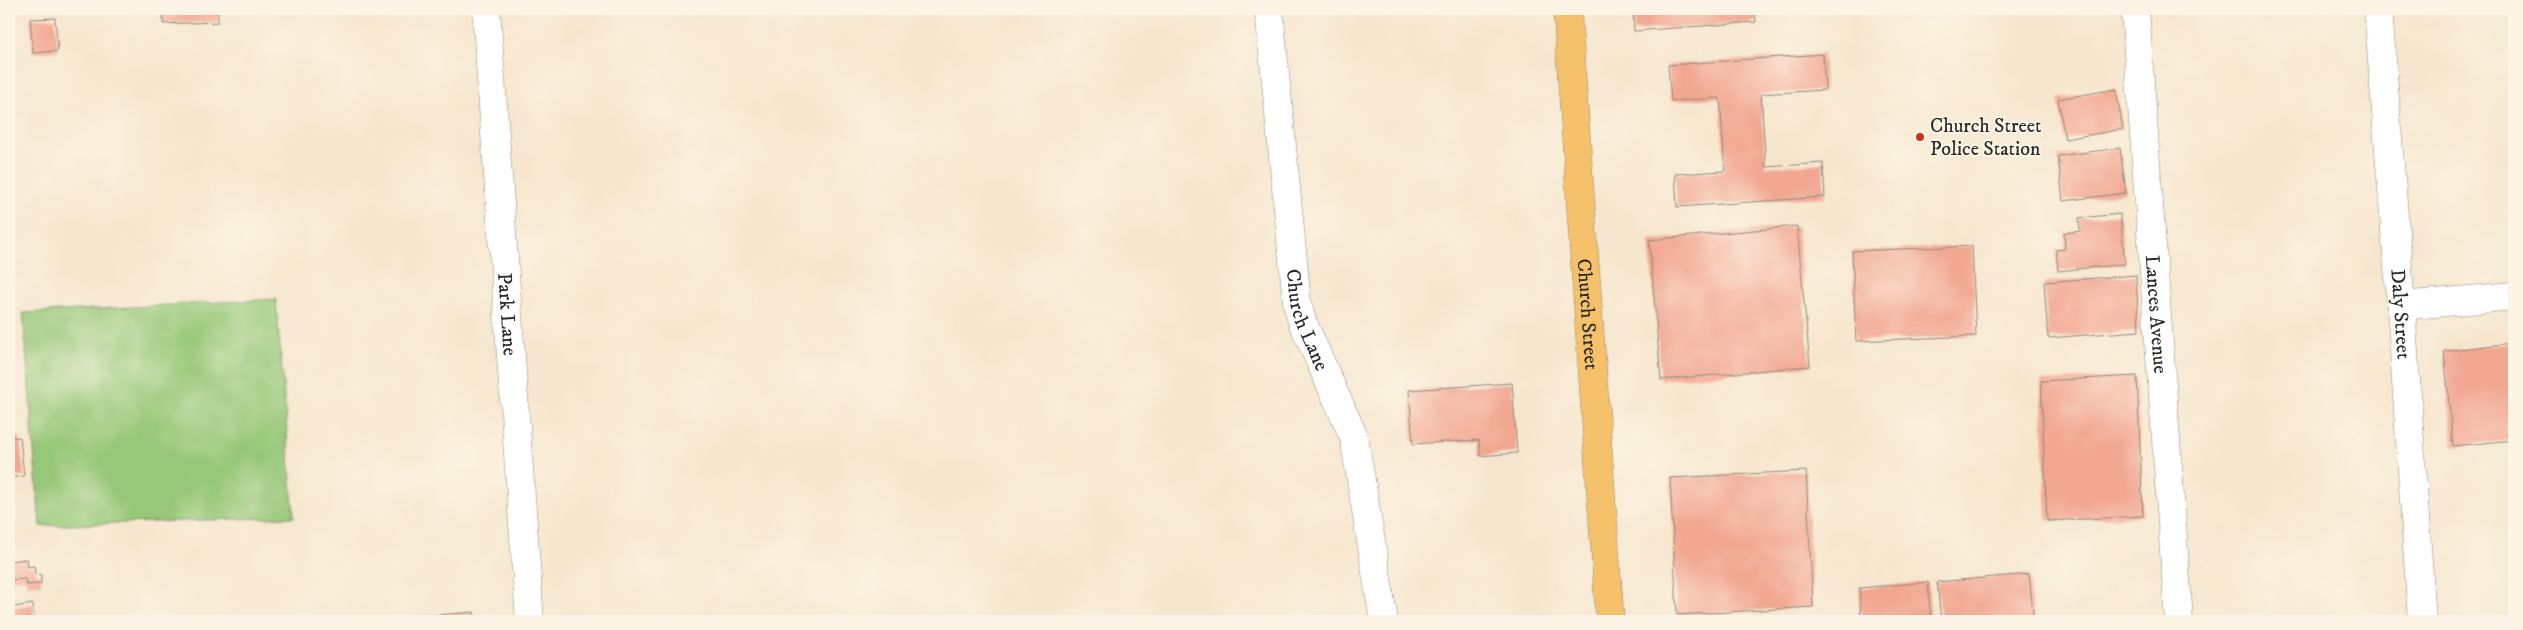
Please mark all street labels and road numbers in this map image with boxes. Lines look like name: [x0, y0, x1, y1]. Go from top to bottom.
street label: Lances Avenue: [2139, 254, 2172, 375]
street label: Church Street: [1571, 258, 1603, 371]
street label: Church Lane: [1280, 268, 1334, 375]
street label: Daly Street: [2384, 268, 2416, 360]
street label: Park Lane: [491, 272, 522, 357]

